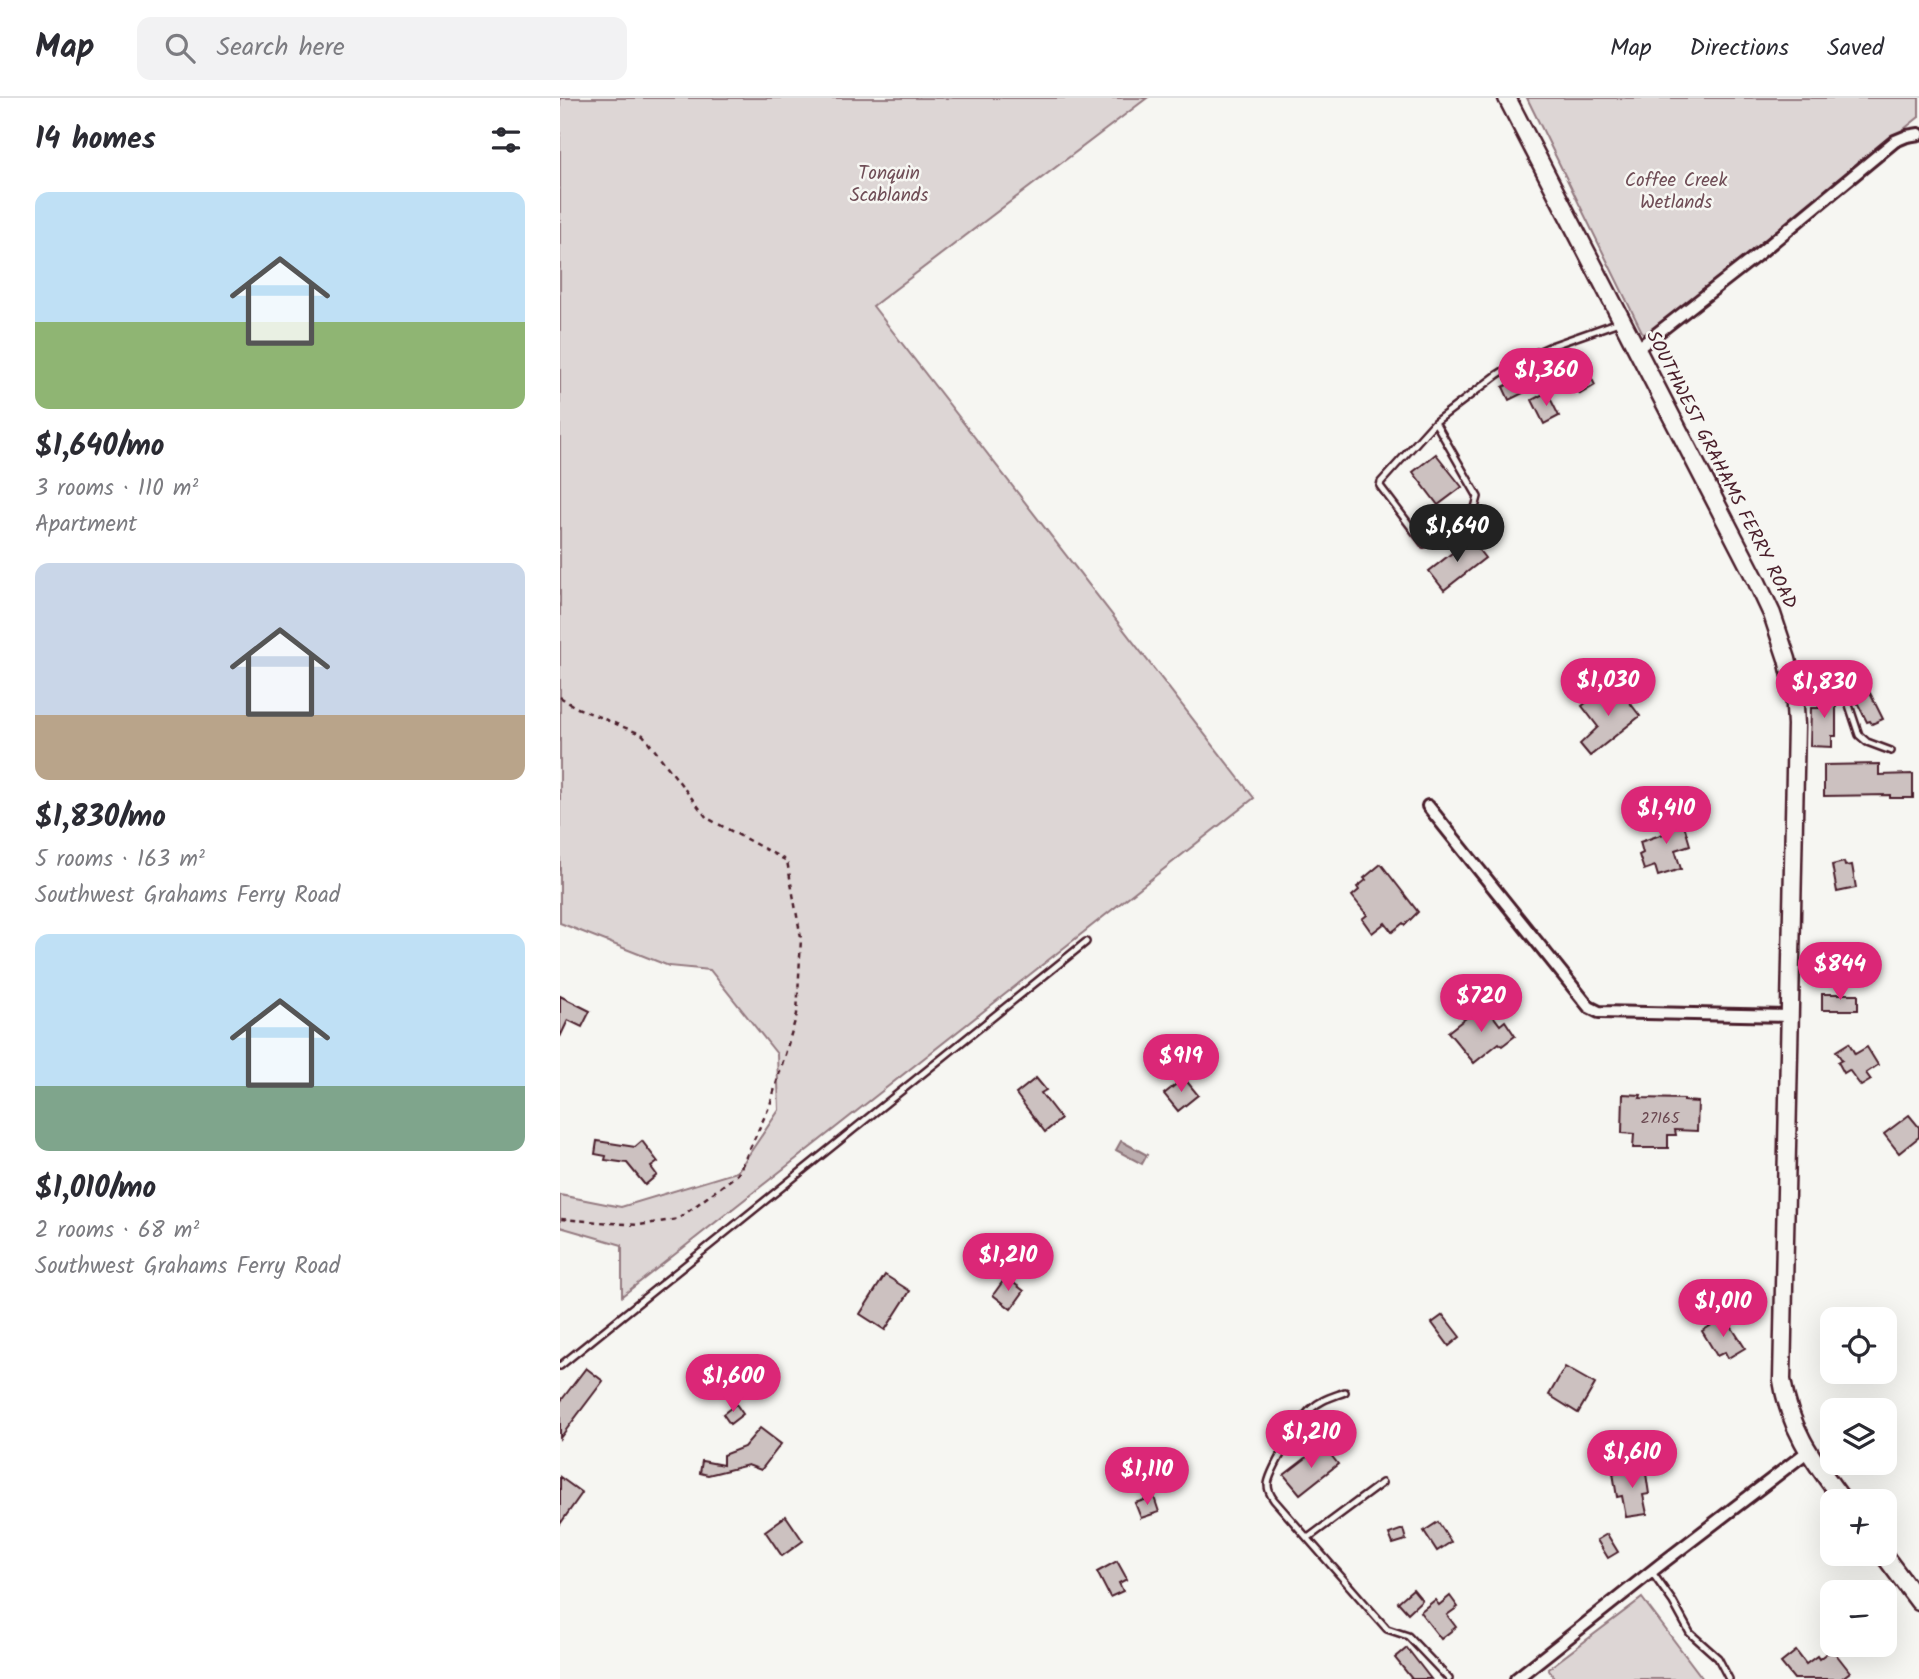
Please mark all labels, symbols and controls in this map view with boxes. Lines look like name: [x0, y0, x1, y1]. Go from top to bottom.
search box: [137, 17, 627, 80]
text: Map: [35, 22, 95, 75]
text: Search here: [217, 27, 345, 69]
icon: search: [161, 29, 199, 67]
text: Map: [1610, 29, 1652, 68]
text: Directions: [1690, 29, 1789, 68]
text: Saved: [1827, 29, 1884, 68]
text: 14 homes: [35, 116, 156, 164]
icon: filters: [487, 121, 525, 159]
park label: Tonquin Scablands: [850, 159, 928, 211]
park label: Coffee Creek Wetlands: [1625, 166, 1727, 218]
icon: home: [217, 238, 343, 364]
street label: SOUTHWEST GRAHAMS FERRY ROAD: [1637, 325, 1805, 615]
pin: $1,360: [1489, 348, 1603, 408]
text: $1,360: [1514, 353, 1578, 389]
text: $1,640/mo: [35, 423, 164, 471]
text: 3 rooms · 110 m²: [35, 471, 198, 507]
pin: $1,640: [1400, 504, 1514, 564]
text: Apartment: [35, 507, 137, 543]
text: $1,640: [1425, 509, 1489, 545]
icon: home: [217, 609, 343, 735]
pin: $1,030: [1551, 658, 1665, 718]
pin: $1,830: [1767, 660, 1881, 720]
text: $1,030: [1577, 663, 1639, 699]
text: $1,830: [1792, 665, 1856, 701]
pin: $1,410: [1609, 786, 1723, 846]
text: $1,410: [1637, 791, 1695, 827]
text: $1,830/mo: [35, 794, 166, 842]
text: 5 rooms · 163 m²: [35, 842, 205, 878]
text: Southwest Grahams Ferry Road: [35, 878, 340, 914]
pin: $844: [1799, 942, 1881, 1002]
text: $844: [1814, 947, 1866, 983]
pin: $720: [1440, 974, 1522, 1034]
text: $720: [1456, 979, 1506, 1015]
icon: home: [217, 980, 343, 1106]
pin: $919: [1140, 1034, 1222, 1094]
text: $919: [1159, 1039, 1203, 1075]
house number: 27165: [1640, 1106, 1681, 1131]
text: $1,010/mo: [35, 1165, 156, 1213]
text: 2 rooms · 68 m²: [35, 1213, 199, 1249]
pin: $1,210: [951, 1234, 1065, 1293]
text: $1,210: [979, 1238, 1037, 1274]
text: Southwest Grahams Ferry Road: [35, 1249, 340, 1285]
pin: $1,010: [1666, 1280, 1780, 1339]
text: $1,010: [1694, 1284, 1752, 1320]
map controls: [1820, 1307, 1897, 1657]
button: locate: [1820, 1307, 1897, 1384]
pin: $1,600: [676, 1354, 790, 1414]
text: $1,600: [702, 1359, 764, 1395]
button: layers: [1820, 1398, 1897, 1475]
pin: $1,210: [1254, 1410, 1368, 1470]
text: $1,210: [1282, 1415, 1340, 1451]
pin: $1,610: [1575, 1430, 1689, 1490]
text: $1,610: [1603, 1435, 1661, 1471]
pin: $1,110: [1090, 1448, 1204, 1507]
text: $1,110: [1121, 1452, 1173, 1488]
button: +: [1820, 1489, 1897, 1566]
button: −: [1820, 1580, 1897, 1657]

